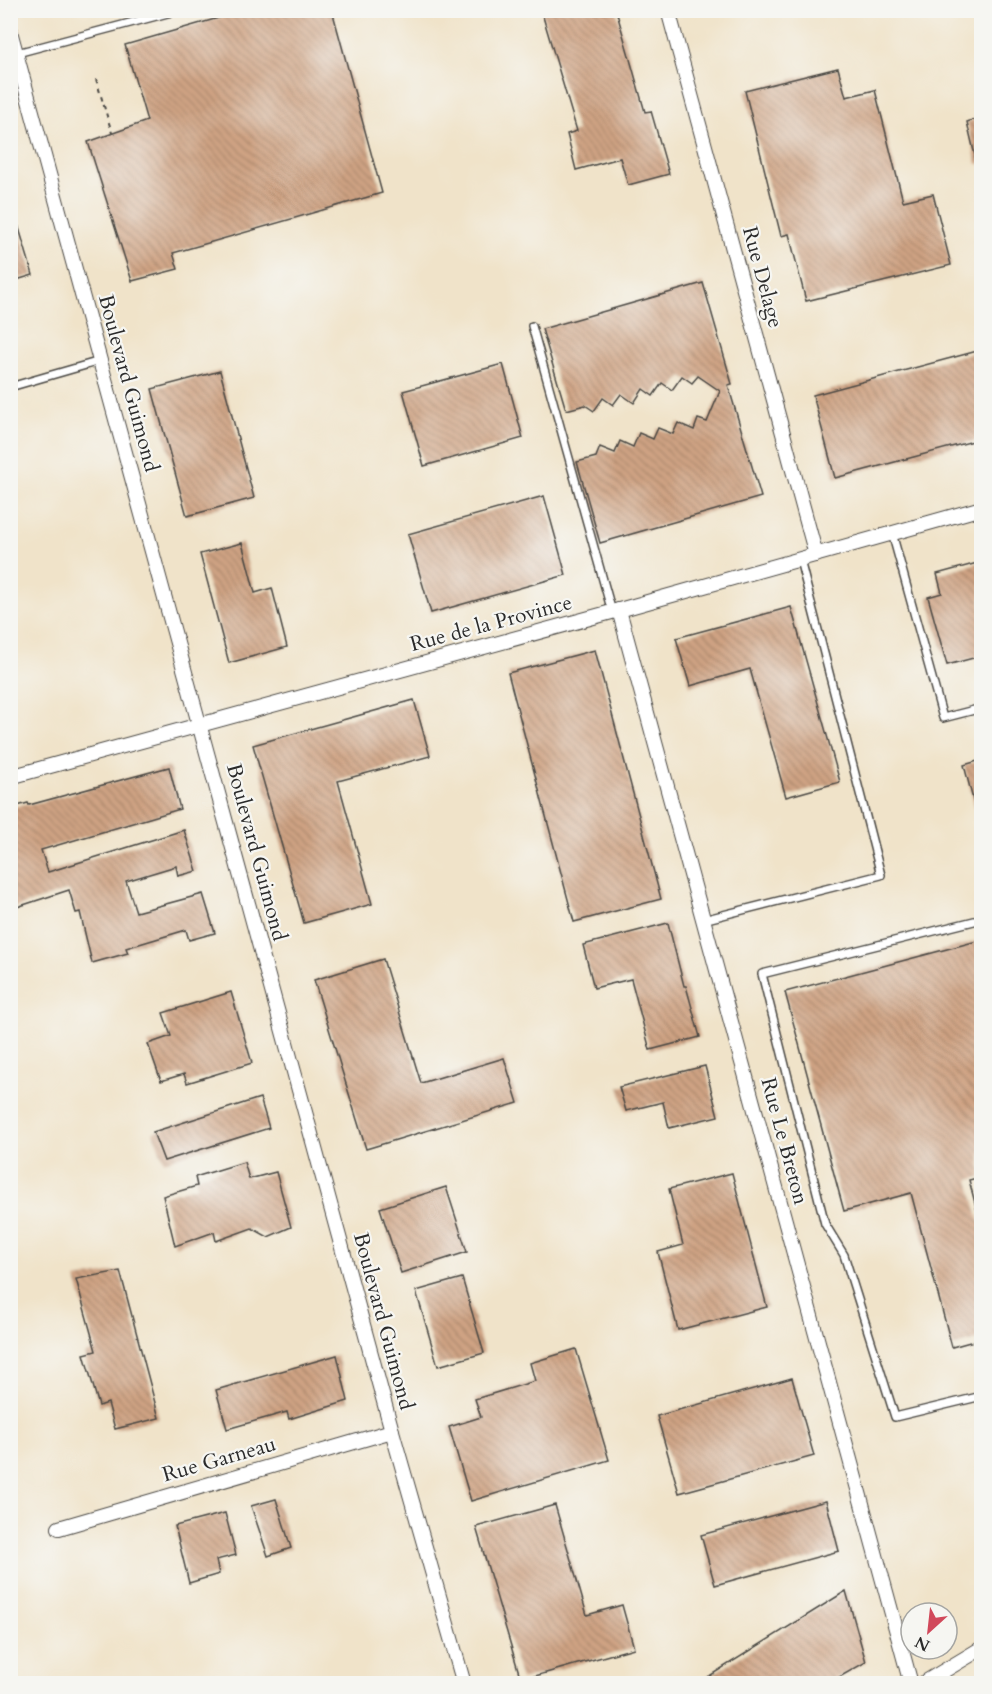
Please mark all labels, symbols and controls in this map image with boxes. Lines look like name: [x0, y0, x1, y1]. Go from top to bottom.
street label: Rue Delage: [735, 223, 790, 331]
street label: Boulevard Guimond: [91, 291, 166, 475]
street label: Rue de la Province: [407, 588, 575, 659]
street label: Boulevard Guimond: [219, 760, 294, 944]
street label: Rue Le Breton: [754, 1074, 815, 1208]
street label: Boulevard Guimond: [346, 1229, 421, 1413]
street label: Rue Garneau: [159, 1429, 279, 1490]
north arrow: [899, 1601, 959, 1661]
text: N: [911, 1630, 934, 1656]

